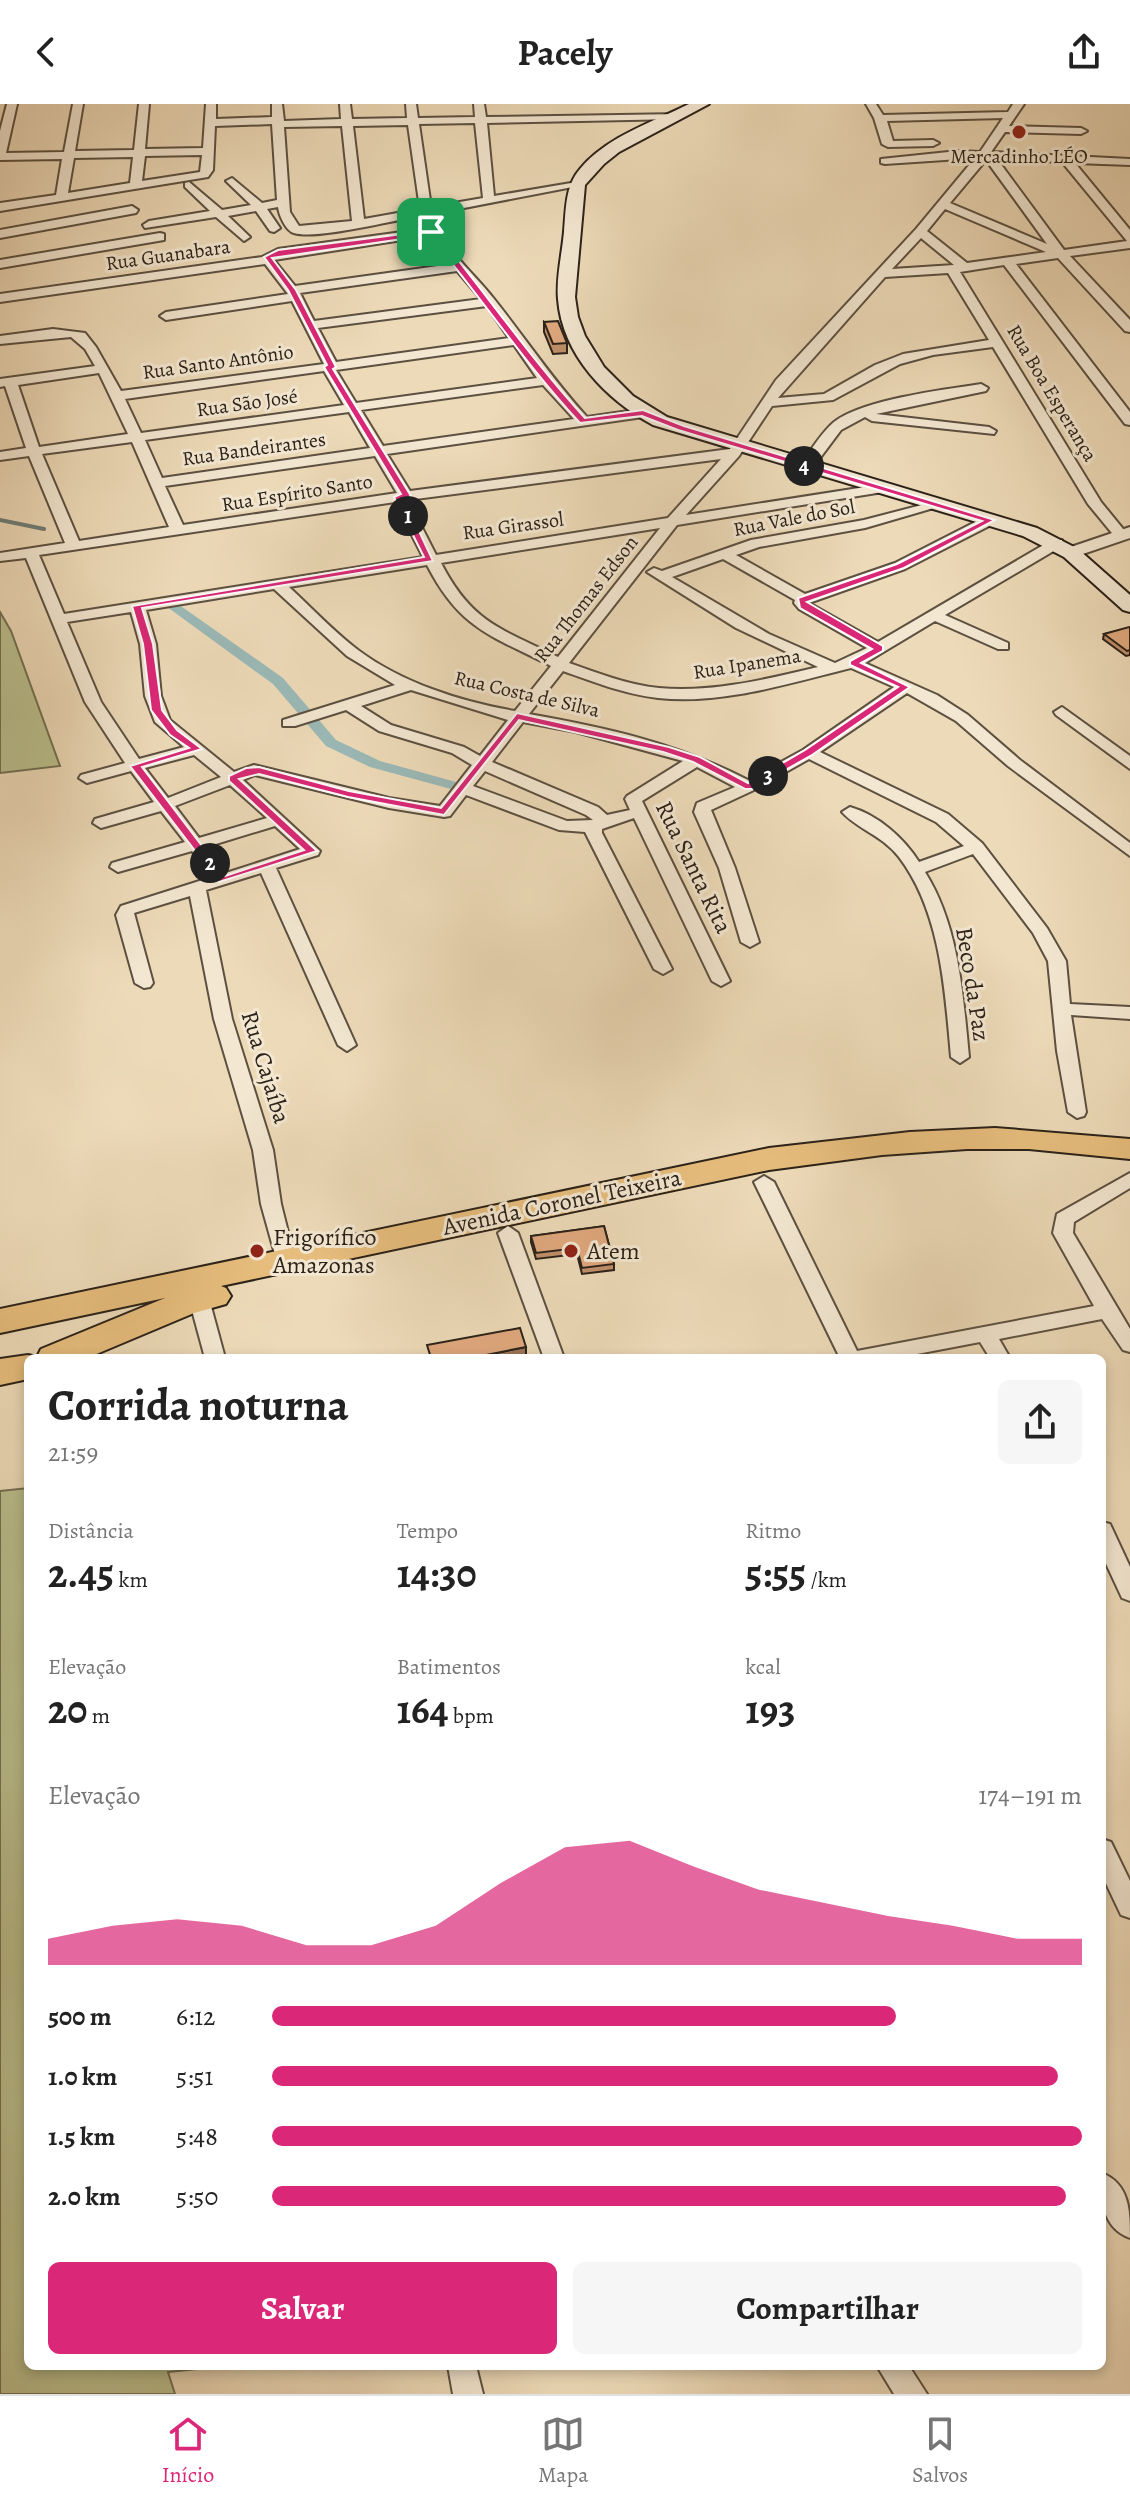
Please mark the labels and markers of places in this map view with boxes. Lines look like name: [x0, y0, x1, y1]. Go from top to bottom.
marker: Mercadinho LÉO: [1010, 123, 1028, 141]
place label: Mercadinho LÉO: [950, 143, 1088, 170]
pin: [397, 198, 465, 266]
pin: 4: [784, 446, 824, 486]
pin: 1: [388, 496, 428, 536]
pin: 3: [748, 756, 788, 796]
pin: 2: [190, 843, 230, 883]
place label: Frigorífico Amazonas: [272, 1221, 377, 1281]
place label: Atem: [586, 1235, 640, 1267]
marker: Frigorífico Amazonas: [248, 1242, 266, 1260]
marker: Atem: [562, 1242, 580, 1260]

